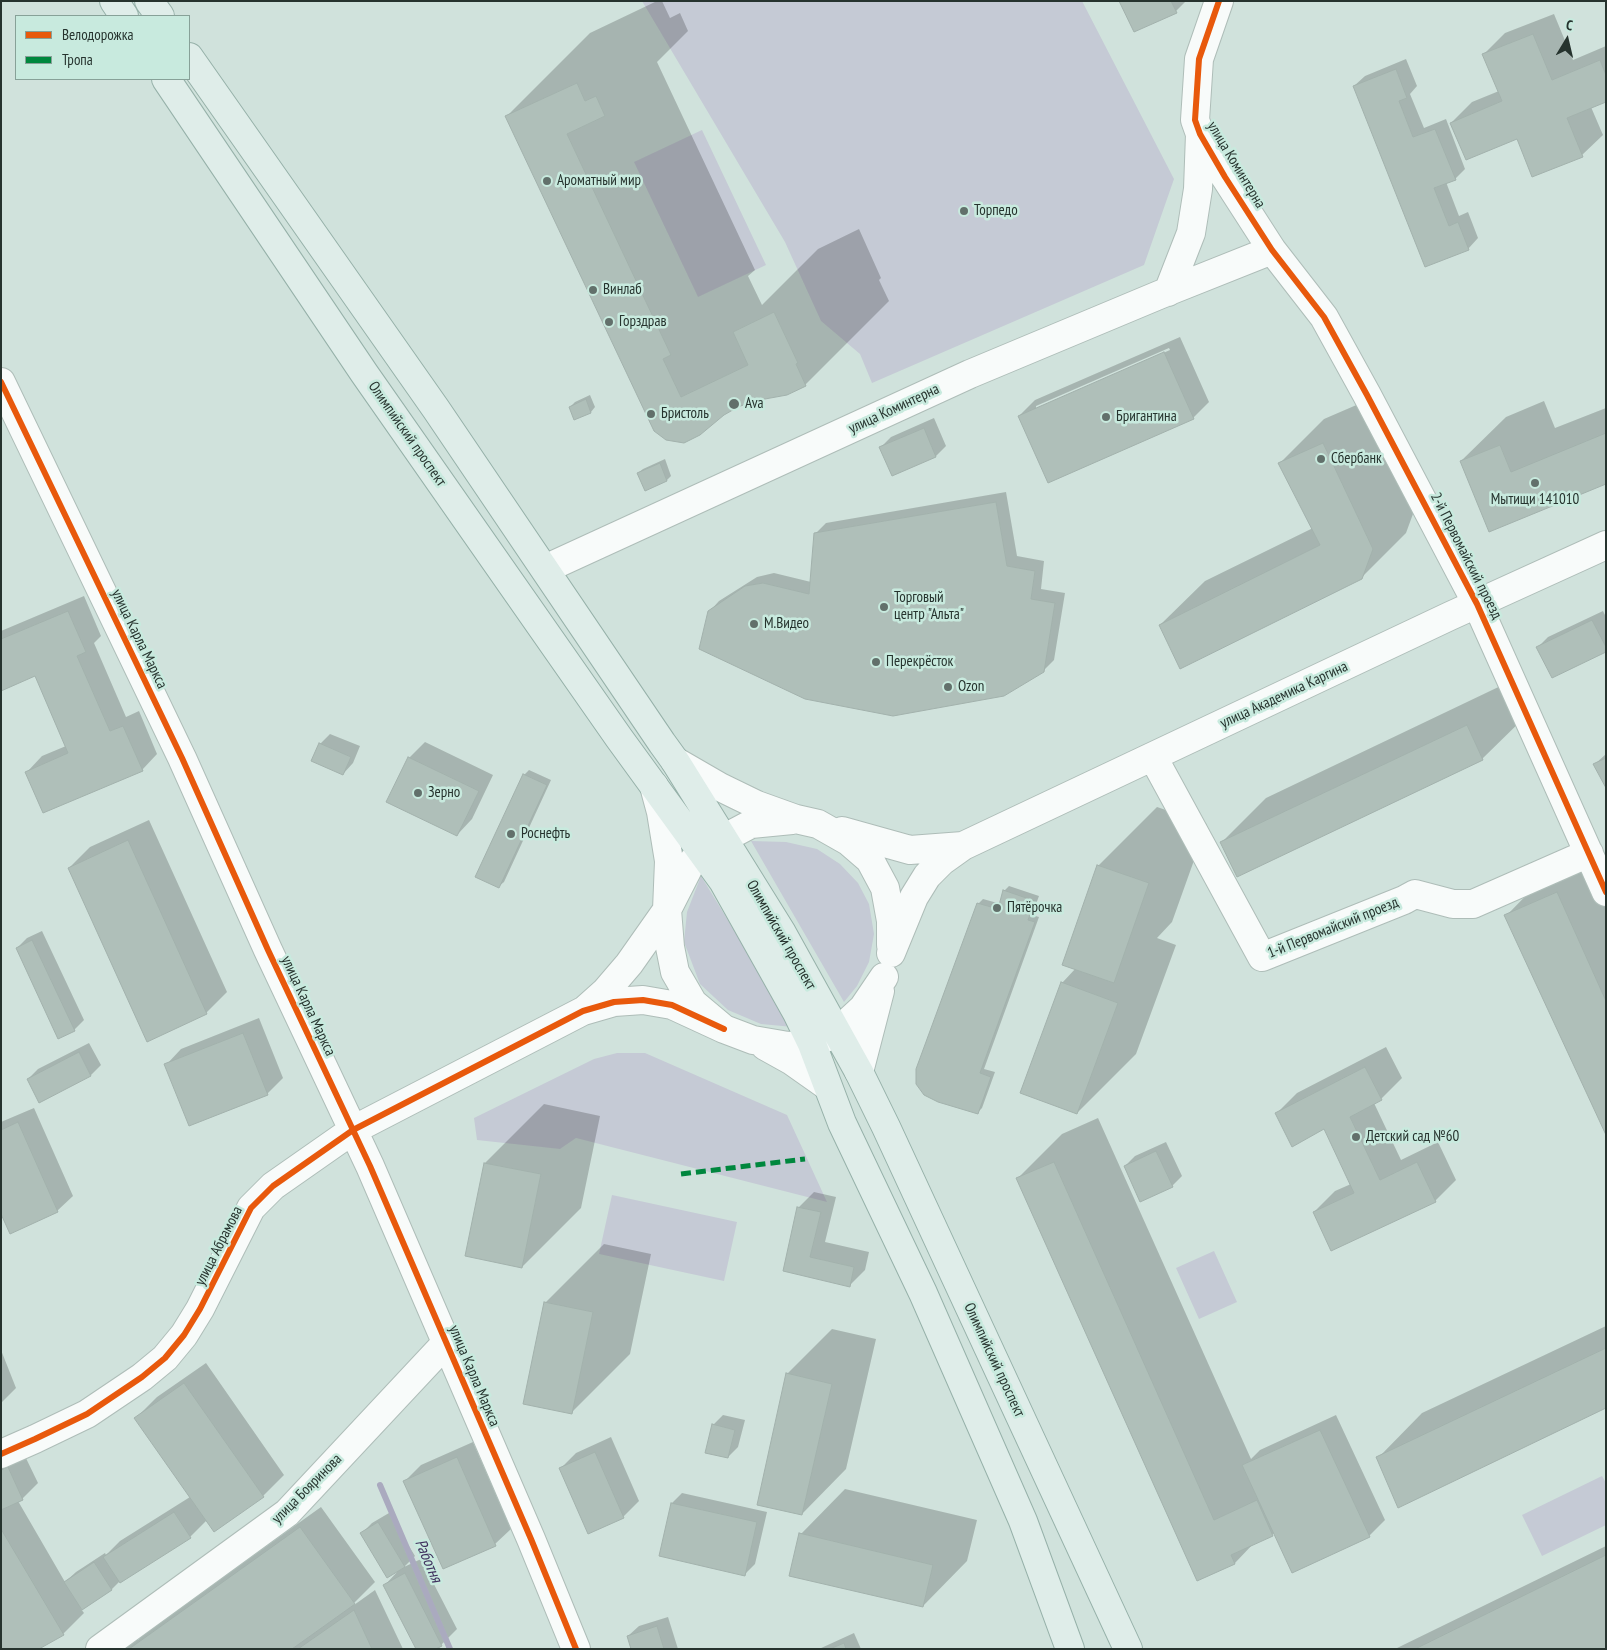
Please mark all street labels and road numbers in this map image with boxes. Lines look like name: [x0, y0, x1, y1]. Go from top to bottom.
street label: улица Коминтерна: [1203, 118, 1269, 212]
street label: Олимпийский проспект: [364, 378, 450, 490]
street label: улица Коминтерна: [846, 380, 942, 438]
street label: 2-й Первомайский проезд: [1426, 490, 1506, 622]
street label: улица Карла Маркса: [107, 586, 171, 692]
street label: улица Академика Каргина: [1217, 658, 1351, 732]
street label: Олимпийский проспект: [742, 877, 820, 993]
street label: 1-й Первомайский проезд: [1265, 894, 1401, 962]
street label: улица Карла Маркса: [277, 953, 339, 1059]
street label: улица Абрамова: [191, 1203, 247, 1289]
street label: Олимпийский проспект: [960, 1300, 1028, 1420]
street label: улица Карла Маркса: [445, 1323, 503, 1429]
street label: улица Бояринова: [268, 1450, 346, 1528]

